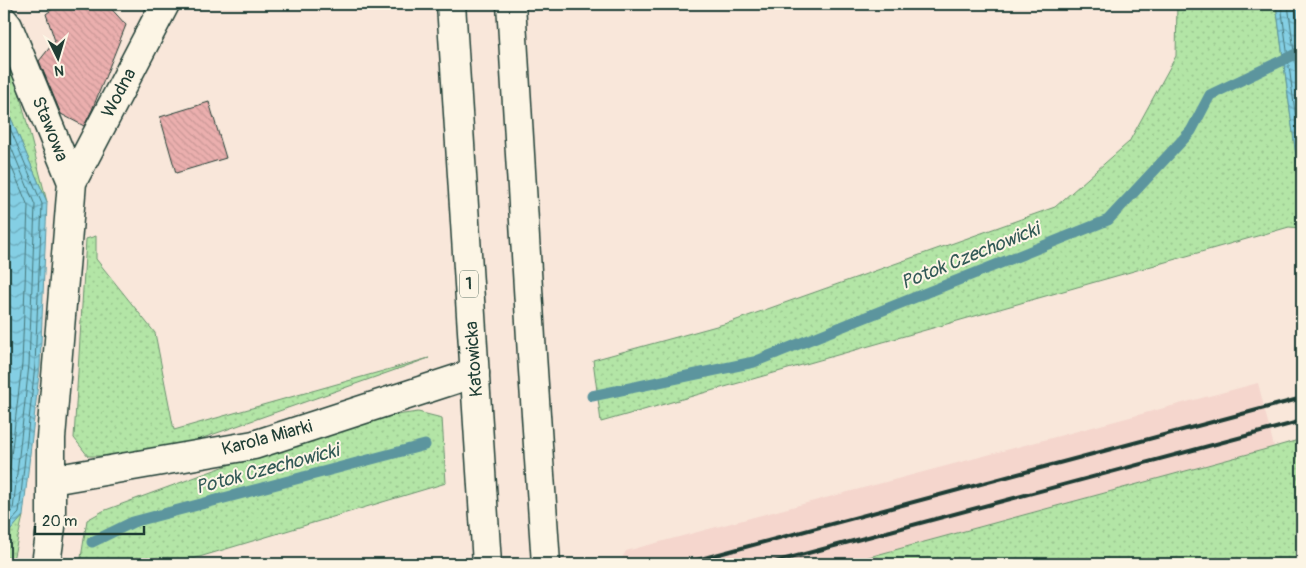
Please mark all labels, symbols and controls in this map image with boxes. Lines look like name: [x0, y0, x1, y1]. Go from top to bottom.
north arrow: [32, 32, 82, 82]
text: N: [54, 62, 65, 79]
street label: Wodna: [97, 64, 141, 122]
street label: Stawowa: [27, 93, 73, 165]
water label: Potok Czechowicki: [897, 216, 1045, 295]
road number: 1: [460, 270, 478, 298]
street label: Katowicka: [460, 320, 488, 398]
street label: Karola Miarki: [219, 415, 315, 461]
water label: Potok Czechowicki: [193, 438, 344, 500]
scale bar: [35, 503, 144, 535]
text: 20 m: [42, 512, 77, 531]

